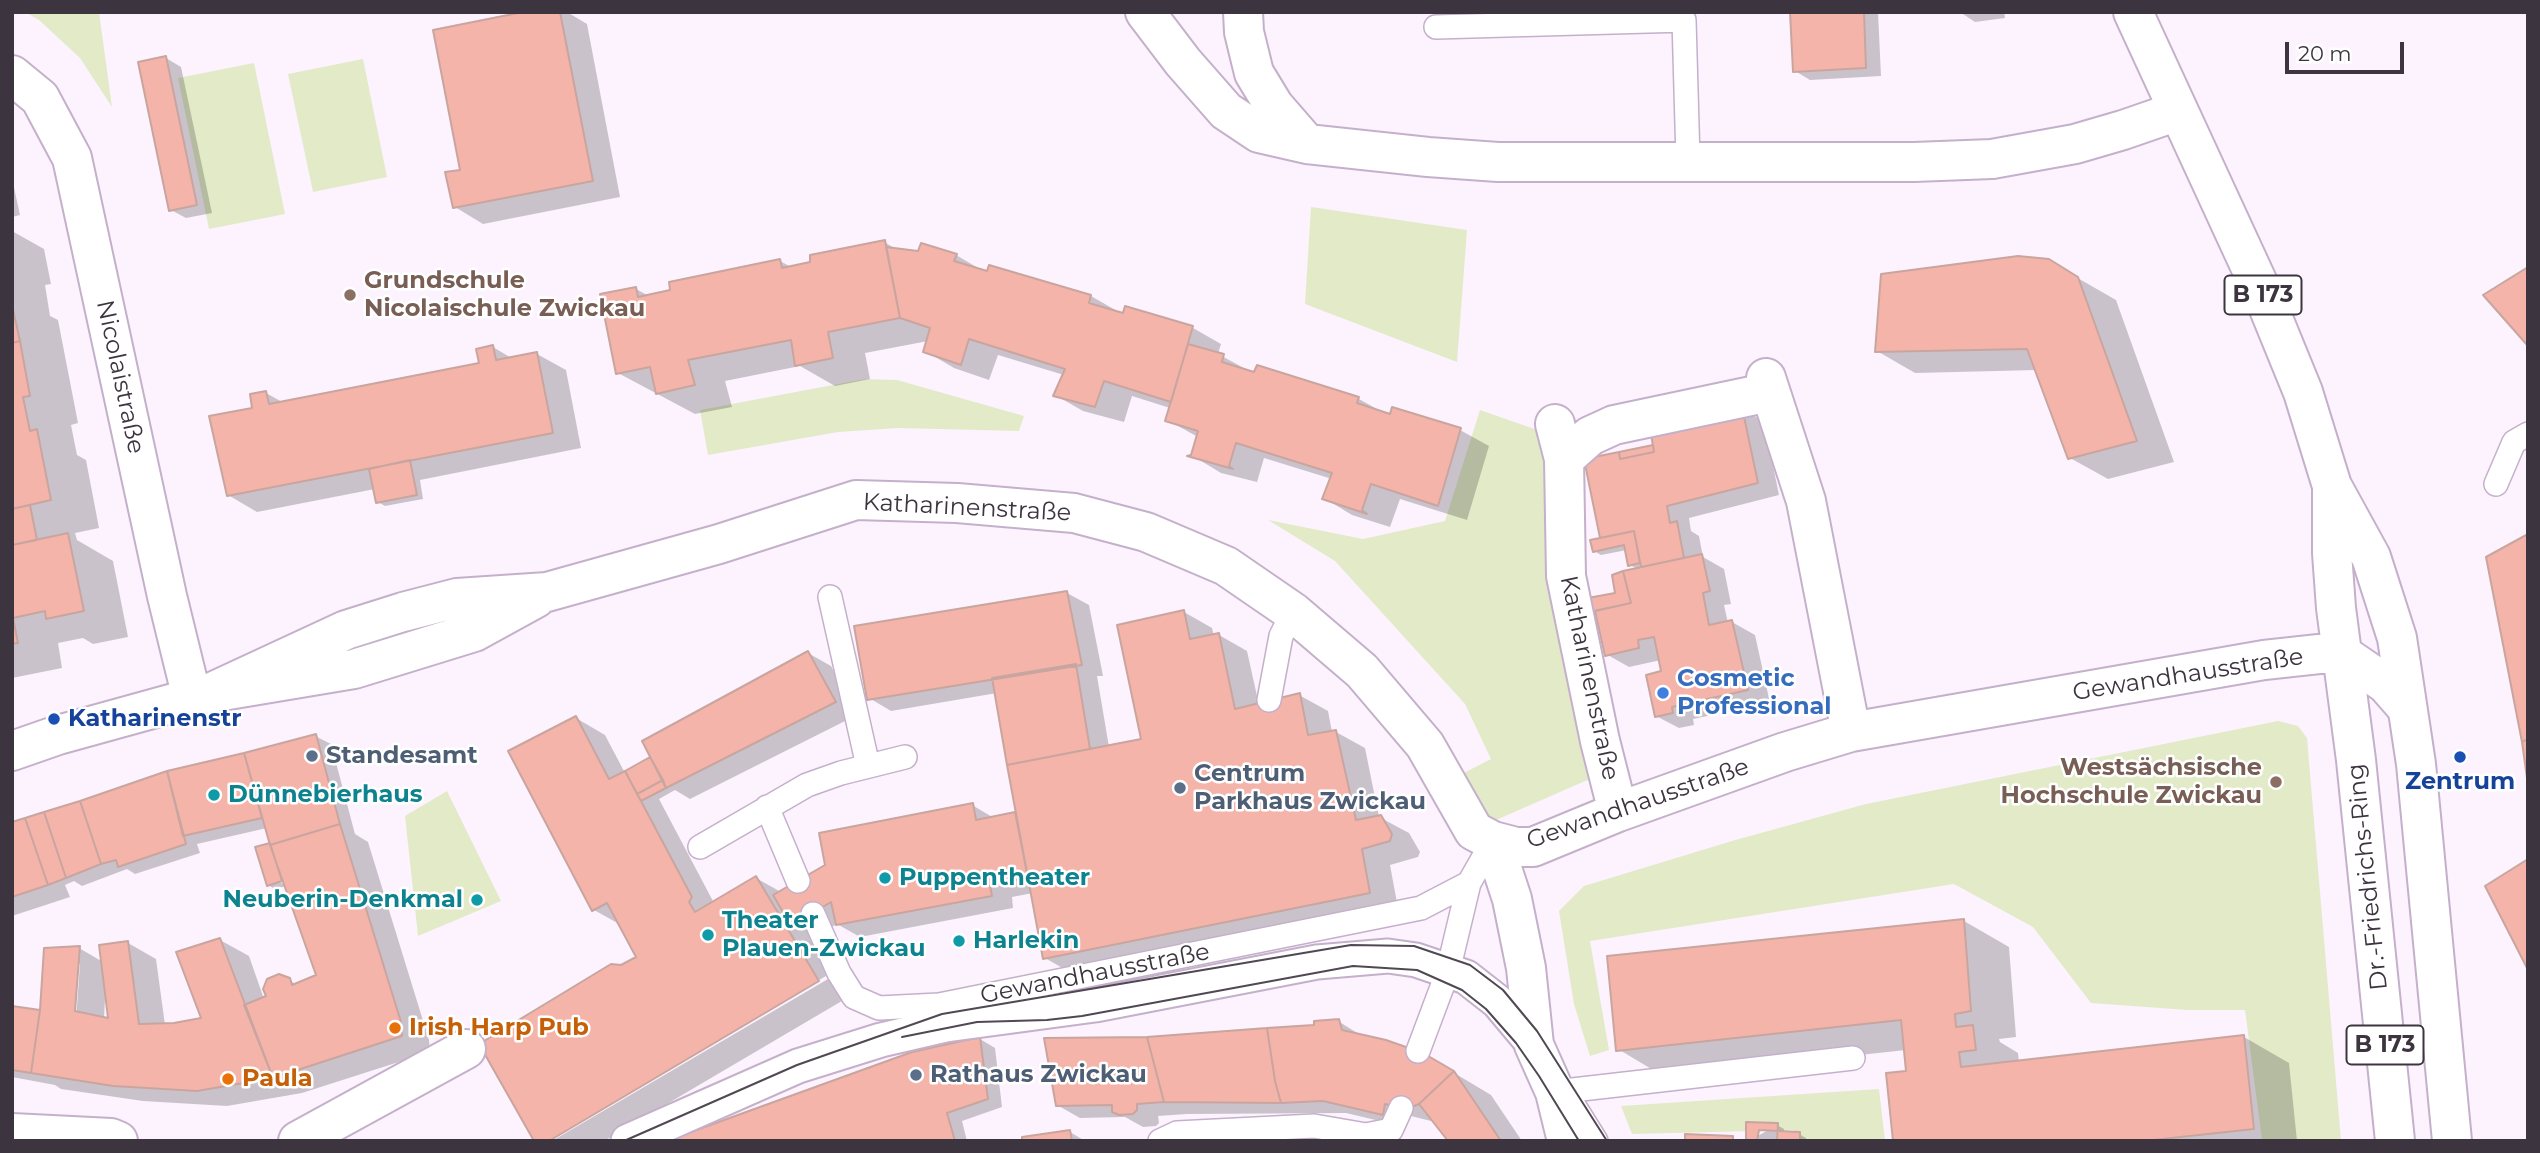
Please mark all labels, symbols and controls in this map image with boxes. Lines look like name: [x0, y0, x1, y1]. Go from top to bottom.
scale bar: [2288, 28, 2407, 72]
text: 20 m: [2298, 41, 2352, 66]
place label: Grundschule Nicolaischule Zwickau: [364, 267, 645, 323]
road number: B 173: [2224, 276, 2302, 314]
marker: Grundschule Nicolaischule Zwickau: [342, 287, 358, 303]
street label: Nicolaistraße: [90, 298, 150, 456]
street label: Katharinenstraße: [862, 488, 1072, 528]
street label: Katharinenstraße: [1553, 573, 1625, 783]
street label: Gewandhausstraße: [2071, 643, 2305, 707]
place label: Cosmetic Professional: [1677, 665, 1831, 721]
marker: Cosmetic Professional: [1655, 685, 1671, 701]
place label: Katharinenstr: [68, 705, 242, 733]
marker: Katharinenstr: [46, 711, 62, 727]
place label: Standesamt: [326, 742, 478, 770]
marker: Standesamt: [304, 748, 320, 764]
marker: Zentrum: [2452, 749, 2468, 765]
street label: Gewandhausstraße: [1523, 752, 1753, 856]
place label: Westsächsische Hochschule Zwickau: [2001, 754, 2262, 810]
place label: Centrum Parkhaus Zwickau: [1194, 760, 1426, 816]
street label: Dr.-Friedrichs-Ring: [2342, 762, 2394, 992]
place label: Zentrum: [2405, 768, 2515, 796]
marker: Westsächsische Hochschule Zwickau: [2268, 774, 2284, 790]
marker: Centrum Parkhaus Zwickau: [1172, 780, 1188, 796]
place label: Dünnebierhaus: [228, 781, 423, 809]
marker: Dünnebierhaus: [206, 787, 222, 803]
place label: Puppentheater: [899, 864, 1090, 892]
marker: Puppentheater: [877, 870, 893, 886]
place label: Neuberin-Denkmal: [223, 886, 463, 914]
marker: Neuberin-Denkmal: [469, 892, 485, 908]
place label: Theater Plauen-Zwickau: [722, 907, 926, 963]
marker: Theater Plauen-Zwickau: [700, 927, 716, 943]
place label: Harlekin: [973, 927, 1079, 955]
marker: Harlekin: [951, 933, 967, 949]
street label: Gewandhausstraße: [978, 938, 1212, 1010]
place label: Irish Harp Pub: [409, 1014, 589, 1042]
marker: Irish Harp Pub: [387, 1020, 403, 1036]
road number: B 173: [2346, 1026, 2424, 1064]
place label: Rathaus Zwickau: [930, 1061, 1147, 1089]
place label: Paula: [242, 1065, 313, 1093]
marker: Rathaus Zwickau: [908, 1067, 924, 1083]
marker: Paula: [220, 1071, 236, 1087]

